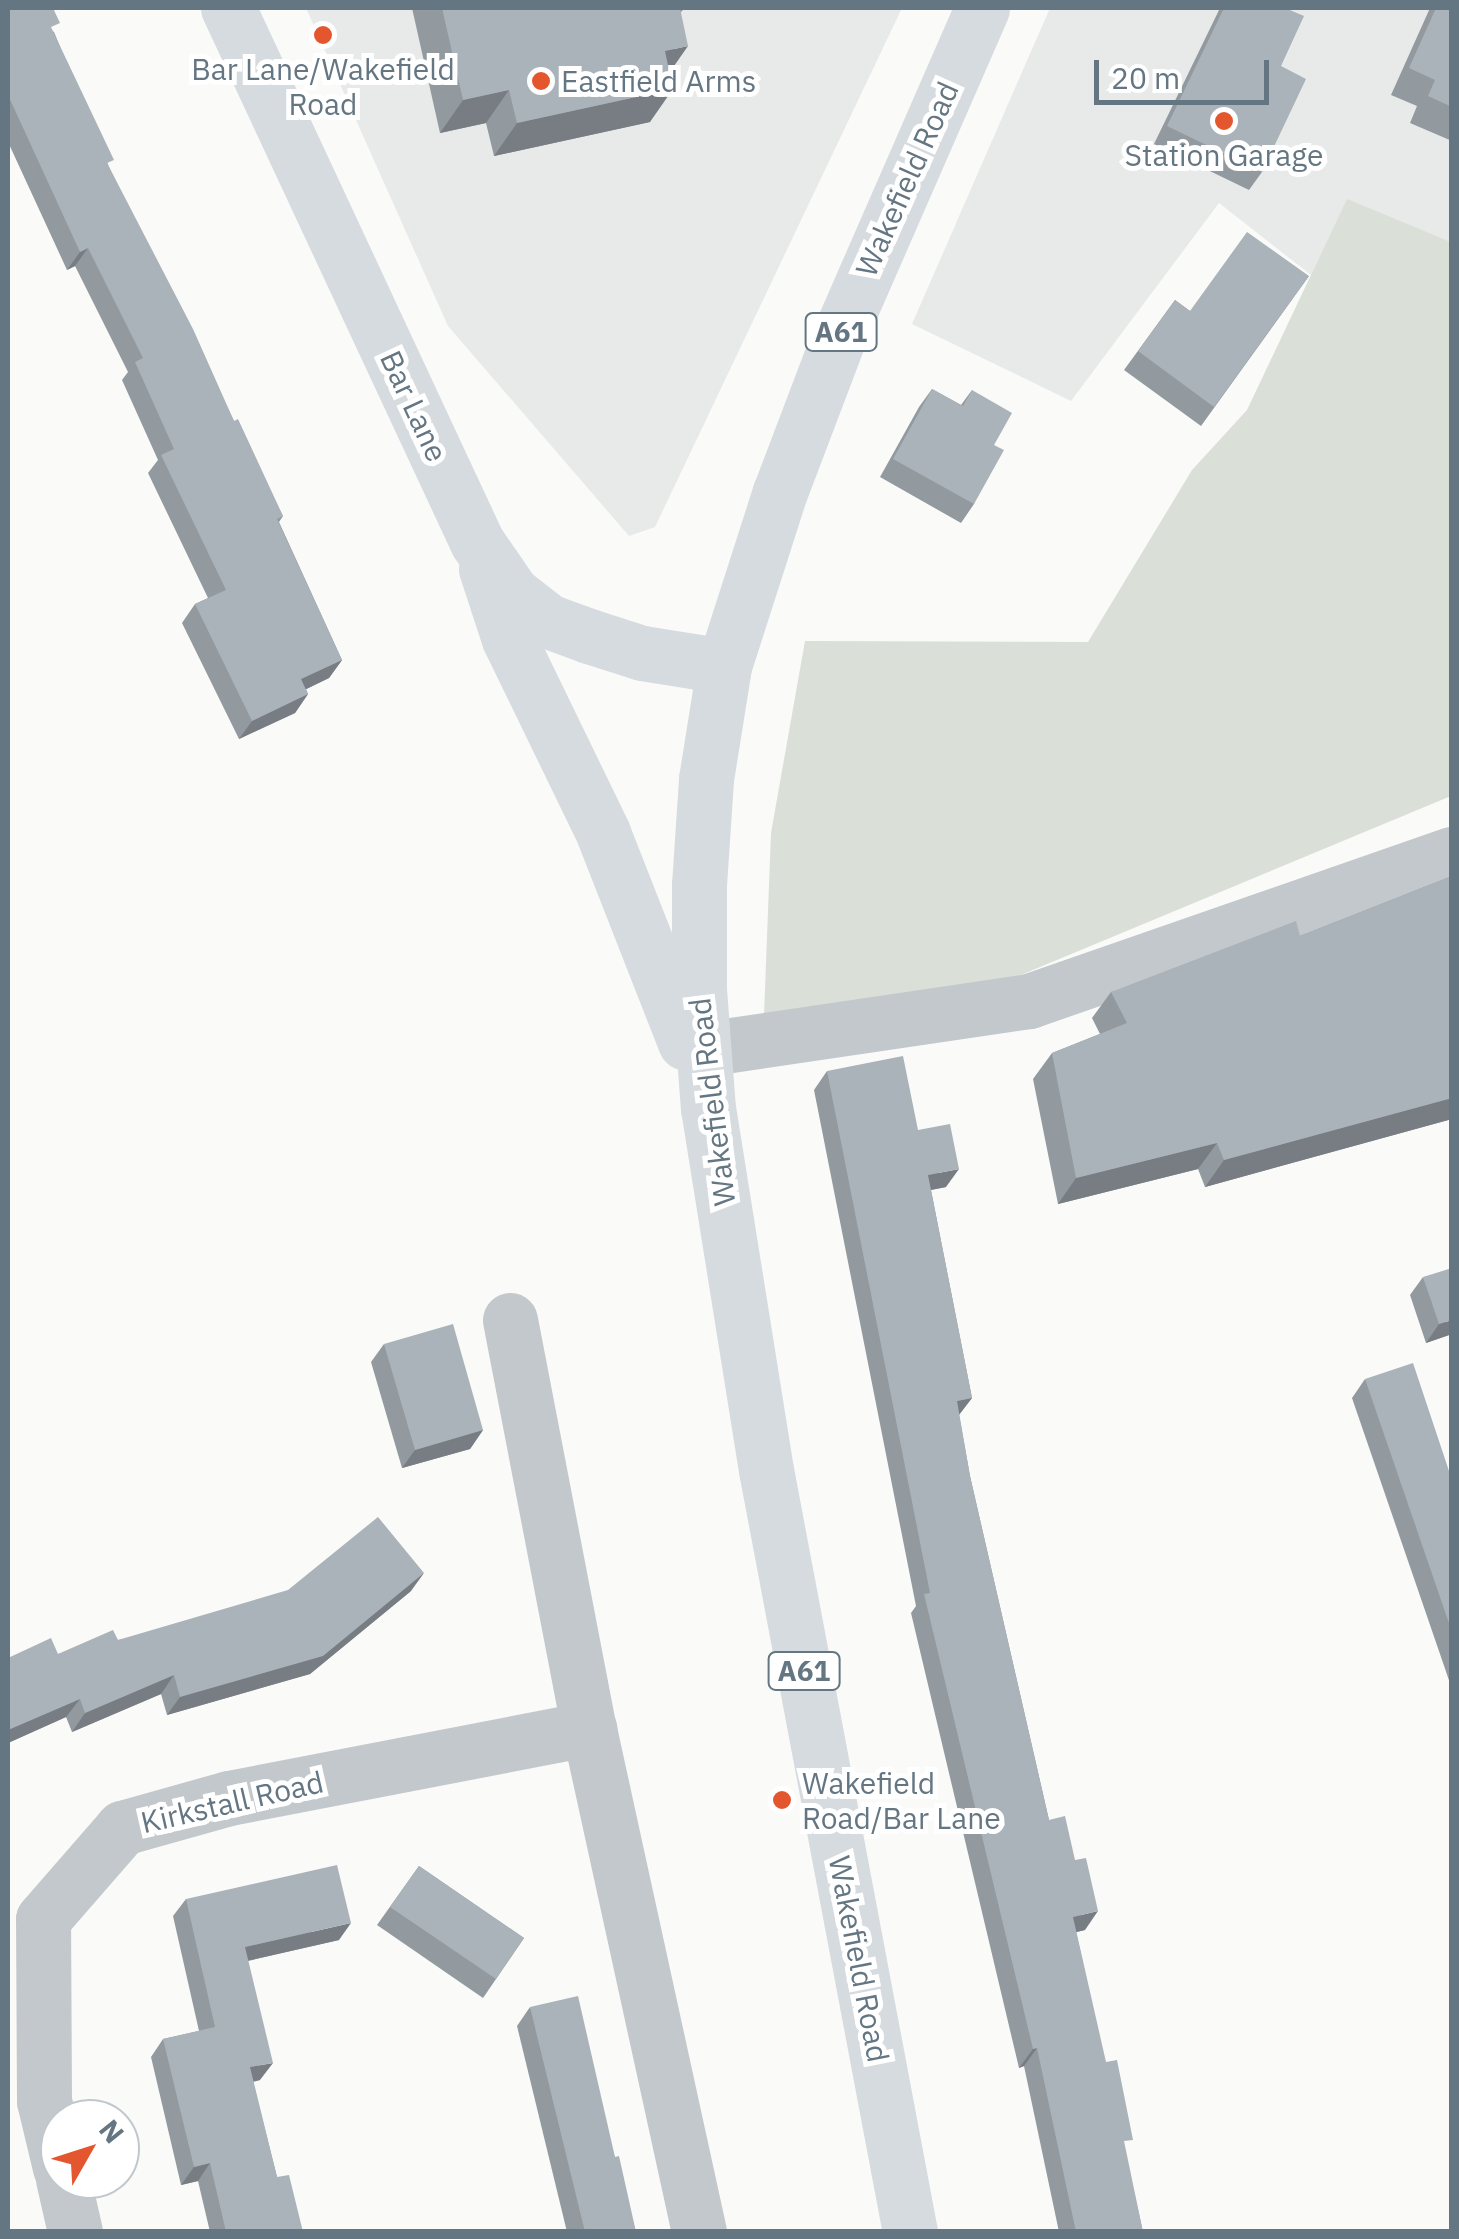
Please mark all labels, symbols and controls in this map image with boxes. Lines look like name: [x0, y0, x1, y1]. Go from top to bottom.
marker: Bar Lane/Wakefield Road: [312, 24, 334, 46]
scale bar: [1099, 40, 1274, 102]
place label: Bar Lane/Wakefield Road: [191, 51, 455, 122]
text: 20 m: [1111, 58, 1180, 97]
place label: Eastfield Arms: [561, 63, 756, 99]
marker: Eastfield Arms: [530, 70, 552, 92]
street label: Wakefield Road: [848, 76, 966, 282]
marker: Station Garage: [1213, 110, 1235, 132]
place label: Station Garage: [1125, 137, 1323, 173]
road number: A61: [804, 309, 878, 355]
street label: Bar Lane: [373, 345, 455, 467]
street label: Wakefield Road: [681, 996, 743, 1208]
road number: A61: [766, 1648, 842, 1694]
street label: Kirkstall Road: [137, 1764, 327, 1840]
place label: Wakefield Road/Bar Lane: [802, 1765, 1001, 1836]
marker: Wakefield Road/Bar Lane: [771, 1789, 793, 1811]
street label: Wakefield Road: [821, 1853, 897, 2065]
north arrow: [40, 2099, 140, 2199]
text: N: [91, 2112, 133, 2151]

